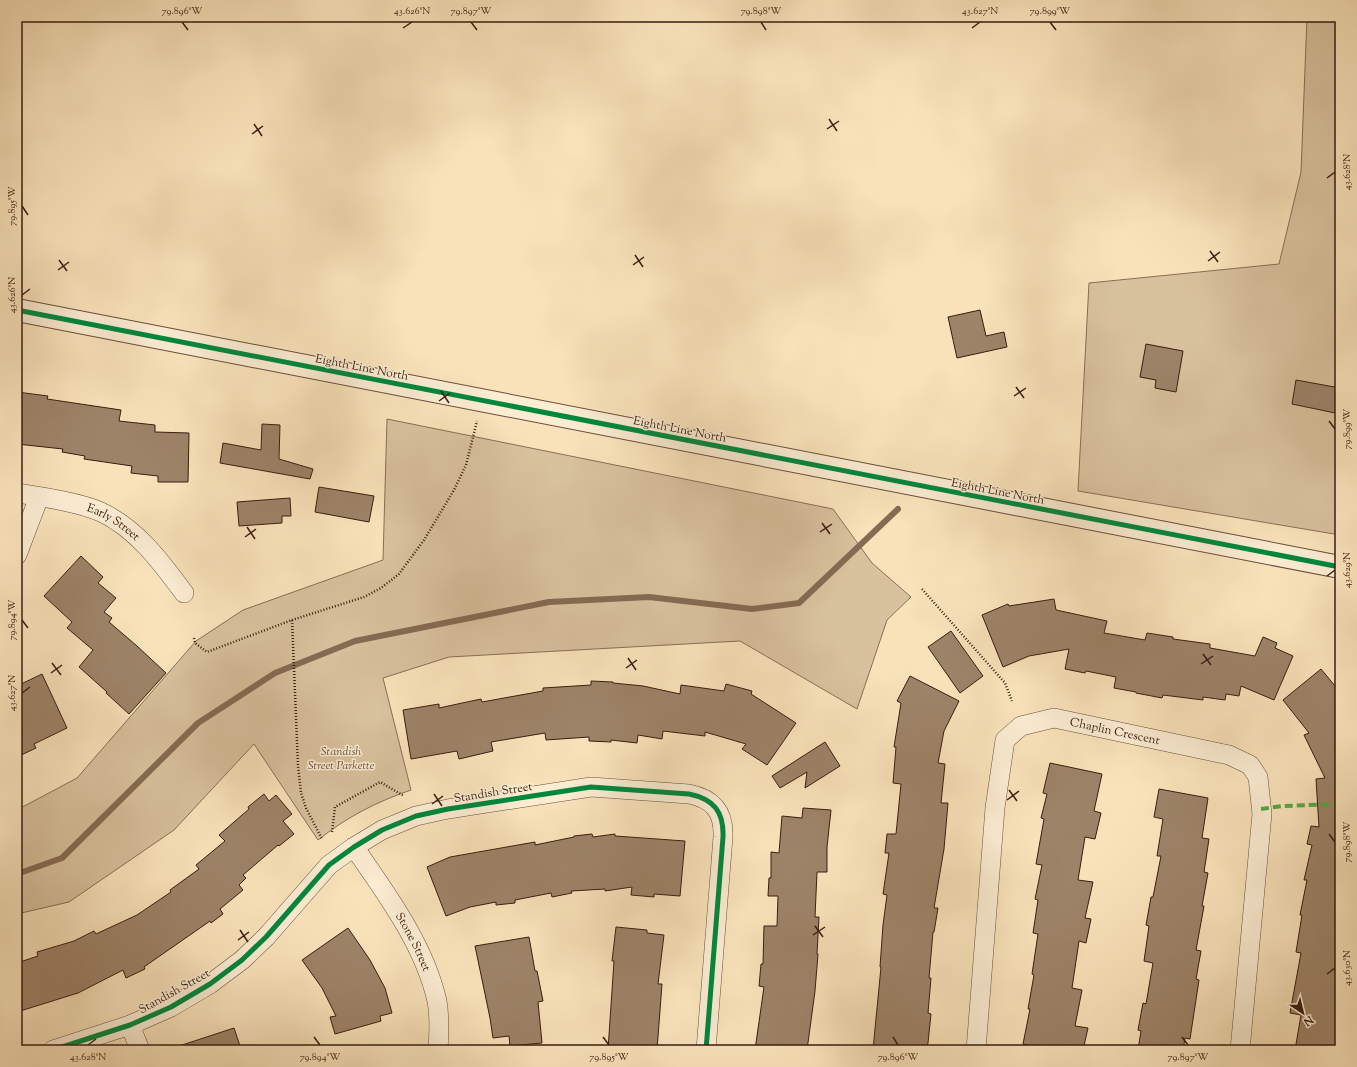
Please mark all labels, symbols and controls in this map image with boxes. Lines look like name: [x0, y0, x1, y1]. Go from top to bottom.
text: 79.896°W: [162, 4, 202, 19]
text: 43.626°N: [394, 4, 430, 19]
text: 79.897°W: [451, 4, 491, 19]
text: 79.898°W: [741, 4, 781, 19]
text: 43.627°N: [962, 4, 998, 19]
text: 79.899°W: [1030, 4, 1070, 19]
text: 43.628°N: [1340, 154, 1355, 190]
text: 79.895°W: [5, 186, 20, 226]
text: 43.626°N: [5, 277, 20, 313]
street label: Eighth Line North: [314, 350, 410, 386]
text: 79.899°W: [1340, 409, 1355, 449]
street label: Eighth Line North: [632, 412, 728, 448]
street label: Eighth Line North: [950, 474, 1046, 510]
street label: Early Street: [84, 499, 144, 545]
text: 43.629°N: [1340, 552, 1355, 588]
text: 79.894°W: [5, 600, 20, 640]
text: 43.627°N: [5, 675, 20, 711]
street label: Chaplin Crescent: [1068, 714, 1161, 750]
park label: Standish Street Parkette: [308, 743, 374, 775]
street label: Standish Street: [453, 778, 534, 808]
text: 79.898°W: [1340, 822, 1355, 862]
street label: Stone Street: [390, 909, 435, 974]
text: 43.630°N: [1340, 950, 1355, 986]
street label: Standish Street: [135, 965, 214, 1019]
north arrow: [1283, 993, 1323, 1033]
text: N: [1300, 1011, 1317, 1030]
text: 43.628°N: [70, 1050, 106, 1065]
text: 79.894°W: [300, 1050, 340, 1065]
text: 79.895°W: [589, 1050, 629, 1065]
text: 79.896°W: [878, 1050, 918, 1065]
text: 79.897°W: [1168, 1050, 1208, 1065]

